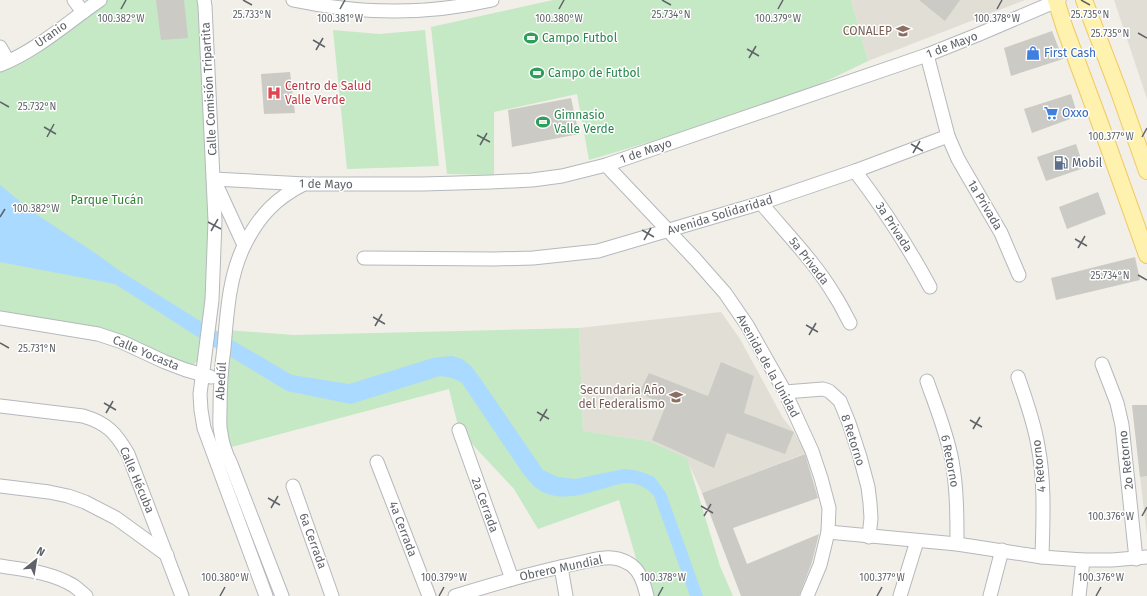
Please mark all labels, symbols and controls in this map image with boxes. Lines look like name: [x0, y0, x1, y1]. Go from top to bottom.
text: 25.733°N: [233, 9, 271, 21]
text: 25.734°N: [651, 9, 691, 21]
text: 25.735°N: [1071, 9, 1109, 21]
text: 100.382°W: [98, 13, 145, 25]
text: 100.381°W: [317, 13, 364, 25]
text: 100.380°W: [535, 13, 584, 25]
text: 100.379°W: [755, 13, 802, 25]
text: 100.378°W: [974, 13, 1021, 25]
street label: Uranio: [32, 18, 70, 50]
street label: Calle Comisión Tripartita: [199, 22, 219, 156]
school or university icon: CONALEP: [895, 23, 911, 39]
place label: CONALEP: [843, 24, 892, 38]
text: 25.735°N: [1091, 28, 1129, 40]
street label: 1 de Mayo: [924, 29, 980, 61]
sports icon: Campo Futbol: [523, 30, 539, 46]
place label: Campo Futbol: [542, 31, 618, 45]
shop icon: First Cash: [1025, 45, 1041, 61]
place label: First Cash: [1044, 46, 1096, 60]
sports icon: Campo de Futbol: [529, 65, 545, 81]
place label: Campo de Futbol: [548, 66, 641, 80]
place label: Centro de Salud Valle Verde: [285, 79, 371, 107]
hospital icon: Centro de Salud Valle Verde: [266, 85, 282, 101]
text: 25.732°N: [18, 101, 56, 113]
supermarket icon: Oxxo: [1043, 105, 1059, 121]
place label: Oxxo: [1062, 106, 1089, 120]
place label: Gimnasio Valle Verde: [554, 108, 614, 136]
sports icon: Gimnasio Valle Verde: [535, 114, 551, 130]
text: 100.377°W: [1088, 131, 1134, 143]
street label: 1 de Mayo: [618, 136, 674, 166]
fuel station icon: Mobil: [1053, 155, 1069, 171]
place label: Mobil: [1072, 156, 1103, 170]
street label: 1 de Mayo: [299, 177, 353, 191]
street label: 1a Privada: [965, 178, 1005, 232]
street label: Avenida Solidaridad: [666, 192, 774, 238]
park label: Parque Tucán: [71, 193, 143, 207]
street label: 3a Privada: [873, 200, 915, 254]
text: 100.382°W: [13, 203, 60, 215]
street label: 5a Privada: [786, 234, 832, 288]
text: 25.734°N: [1090, 270, 1130, 282]
street label: Avenida de la Unidad: [734, 312, 802, 420]
street label: Calle Yocasta: [111, 333, 181, 373]
text: 25.731°N: [18, 343, 56, 355]
street label: Abedúl: [213, 361, 229, 400]
place label: Secundaria Año del Federalismo: [578, 383, 665, 411]
school or university icon: Secundaria Año del Federalismo: [668, 389, 684, 405]
street label: 8 Retorno: [838, 413, 868, 467]
street label: 2o Retorno: [1116, 430, 1136, 490]
street label: 6 Retorno: [938, 434, 962, 488]
street label: 4 Retorno: [1029, 439, 1049, 493]
street label: Calle Hécuba: [117, 445, 157, 515]
street label: 2a Cerrada: [469, 476, 501, 534]
street label: 4a Cerrada: [386, 499, 420, 559]
street label: 6a Cerrada: [296, 511, 330, 571]
text: 100.376°W: [1088, 511, 1135, 523]
north arrow: [16, 540, 56, 580]
text: N: [34, 544, 47, 559]
street label: Obrero Mundial: [518, 552, 604, 584]
text: 100.380°W: [201, 572, 250, 584]
text: 100.379°W: [421, 572, 468, 584]
text: 100.378°W: [640, 572, 687, 584]
text: 100.377°W: [859, 572, 905, 584]
text: 100.376°W: [1078, 572, 1125, 584]

